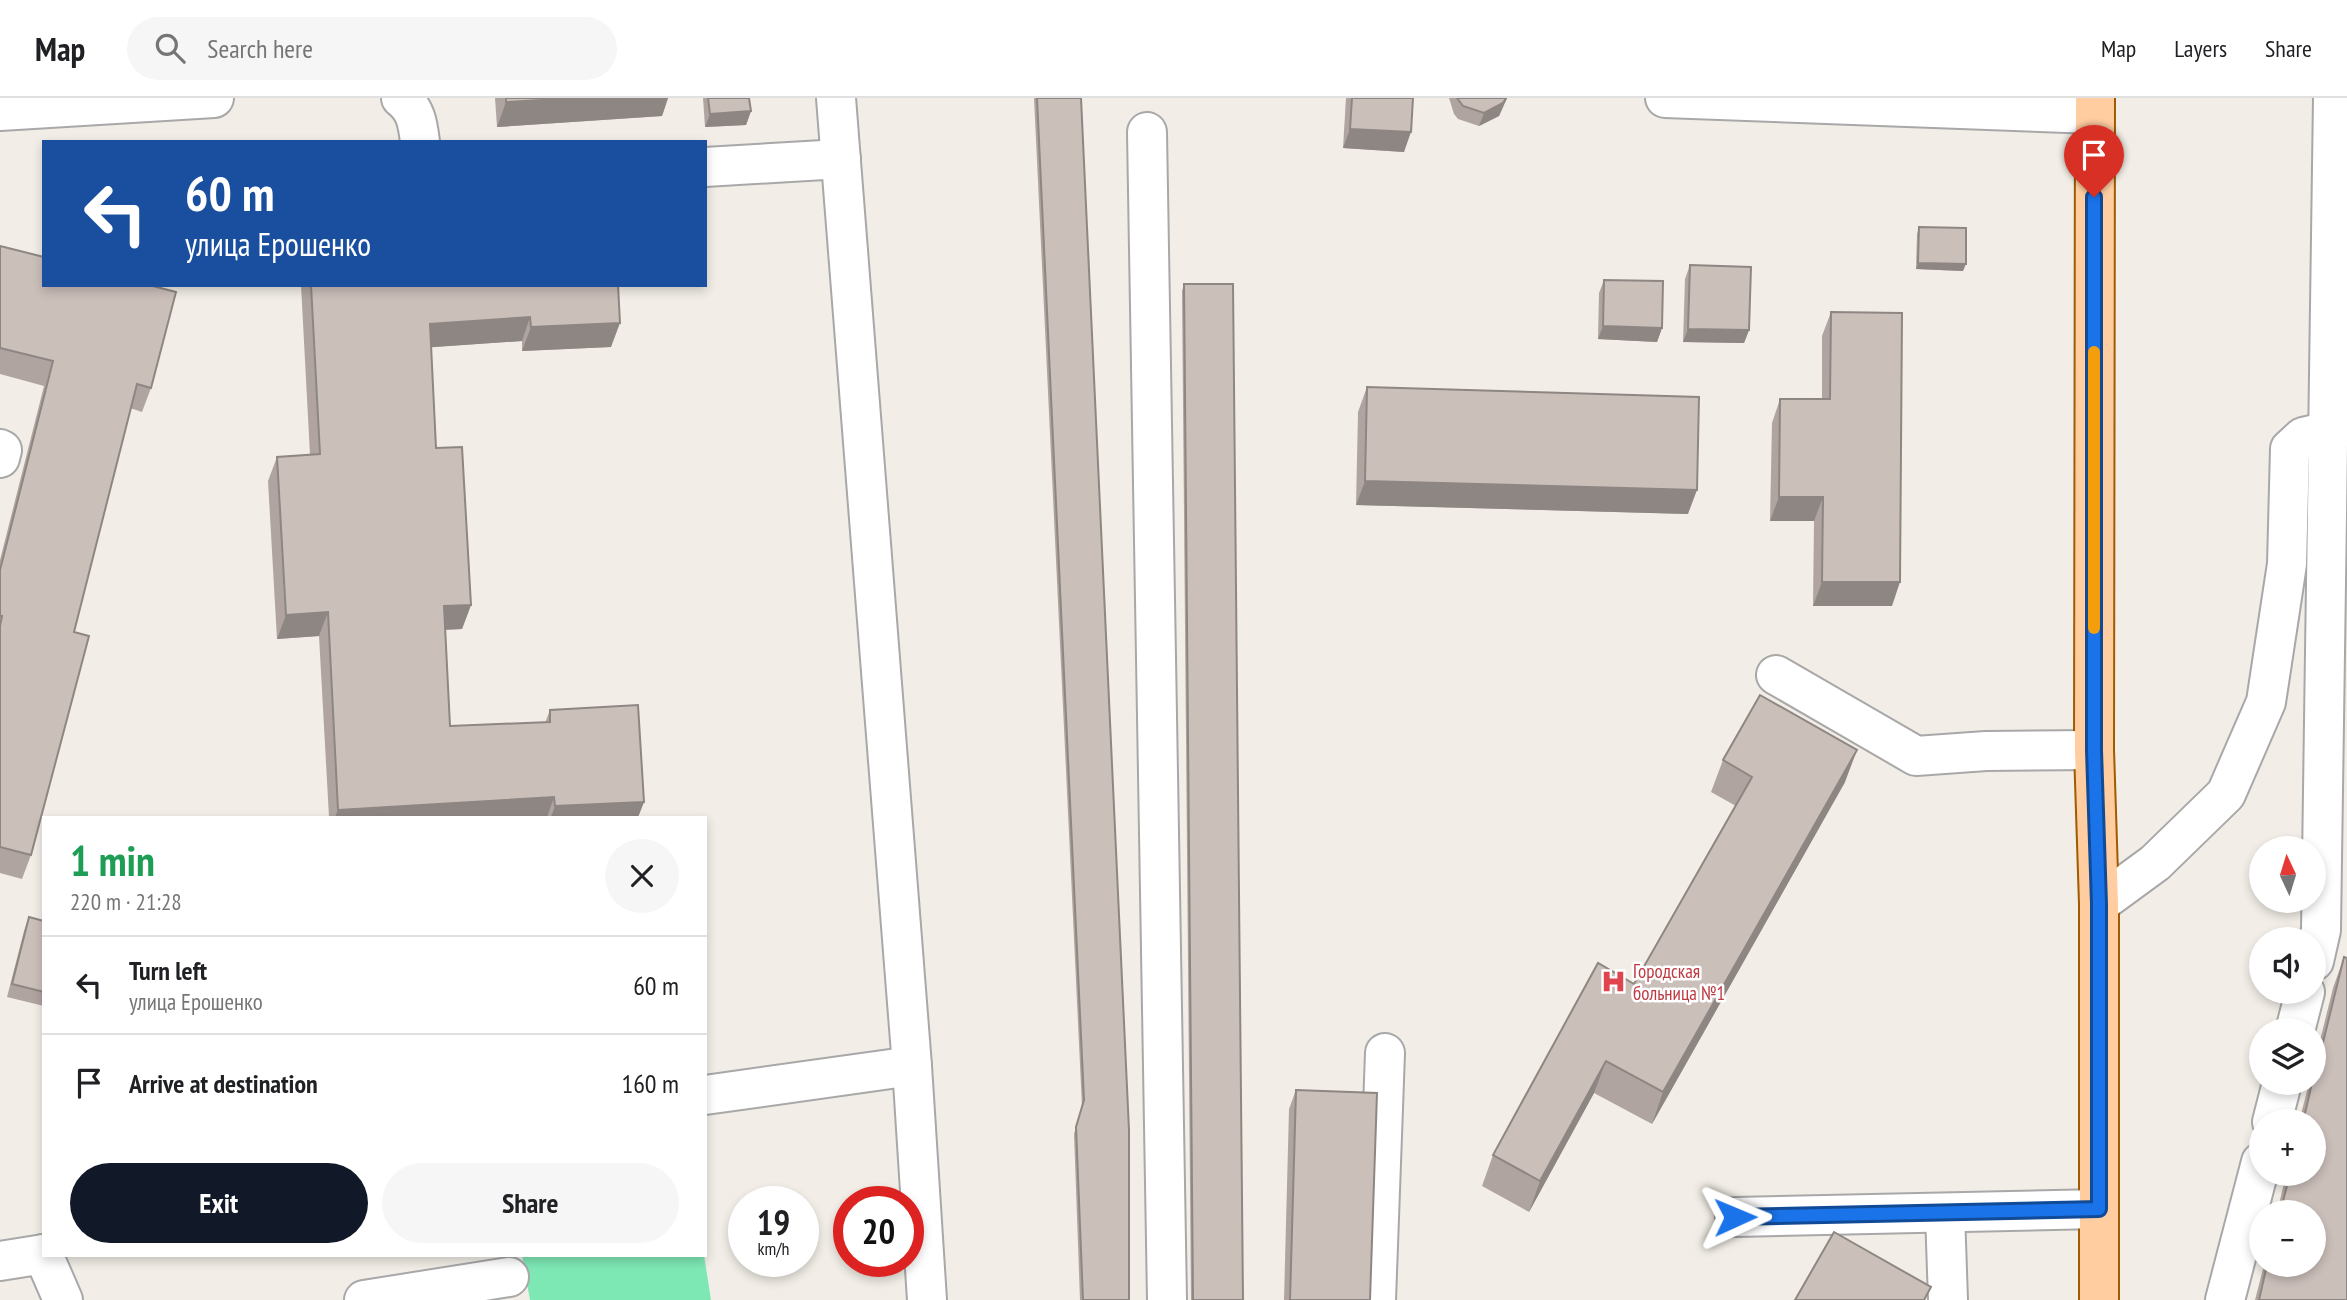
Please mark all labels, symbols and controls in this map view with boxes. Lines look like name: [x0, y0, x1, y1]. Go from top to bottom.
search box: [127, 17, 617, 80]
text: Map: [35, 27, 85, 70]
icon: search: [151, 29, 189, 67]
text: Search here: [207, 32, 313, 65]
text: Map: [2101, 33, 2136, 64]
text: Layers: [2174, 33, 2227, 64]
text: Share: [2265, 33, 2312, 64]
pin: [2064, 125, 2124, 197]
icon: arrive: [2075, 136, 2113, 174]
text: 60 m: [185, 161, 274, 225]
icon: left: [70, 168, 161, 259]
text: улица Ерошенко: [185, 223, 371, 265]
text: 1 min: [70, 833, 155, 888]
north arrow: [2249, 836, 2326, 914]
map controls: [2249, 836, 2326, 1277]
button: close: [605, 839, 679, 913]
text: 220 m · 21:28: [70, 887, 182, 916]
button: sound: [2249, 927, 2326, 1004]
text: Turn left: [129, 954, 207, 987]
place label: Городская больница №1: [1633, 959, 1725, 1005]
icon: left: [70, 966, 108, 1004]
hospital icon: Городская больница №1: [1599, 968, 1627, 996]
text: 60 m: [633, 969, 679, 1002]
text: улица Ерошенко: [129, 987, 263, 1016]
button: layers: [2249, 1018, 2326, 1095]
icon: arrive: [70, 1064, 108, 1102]
text: Arrive at destination: [129, 1067, 318, 1100]
text: 160 m: [621, 1067, 679, 1100]
button: +: [2249, 1109, 2326, 1186]
button: Exit: [70, 1163, 368, 1243]
button: Share: [382, 1163, 679, 1243]
position arrow: [1698, 1180, 1772, 1254]
speed limit sign: 20: [833, 1186, 924, 1277]
text: 19: [757, 1199, 790, 1245]
button: −: [2249, 1200, 2326, 1277]
text: km/h: [758, 1237, 789, 1260]

